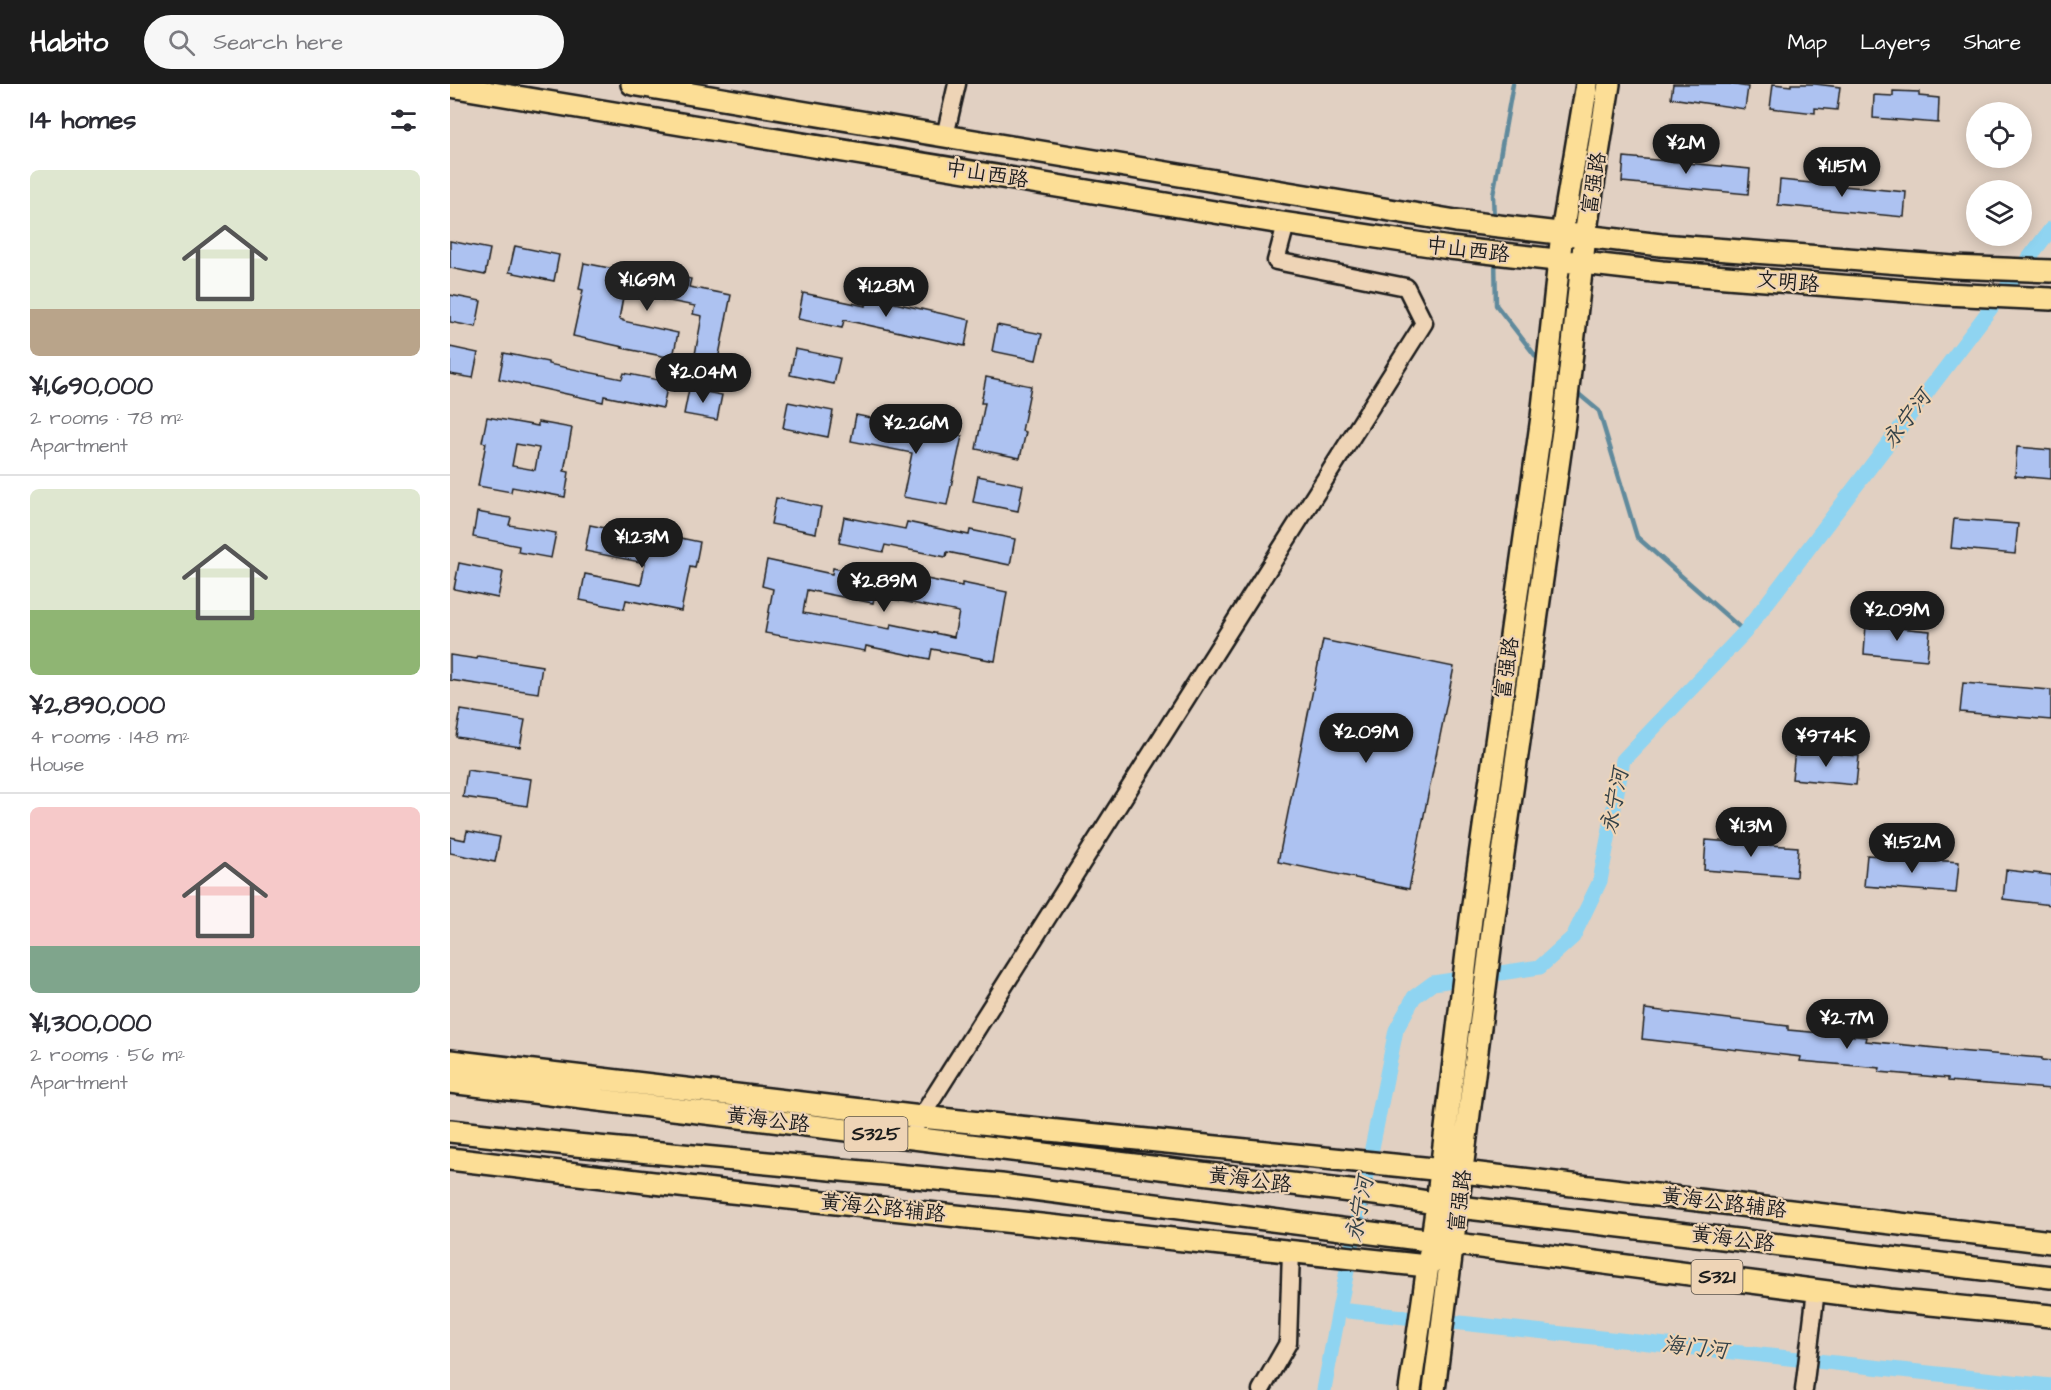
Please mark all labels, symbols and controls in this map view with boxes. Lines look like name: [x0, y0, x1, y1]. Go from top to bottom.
search box: [144, 15, 564, 69]
text: Habito: [30, 23, 108, 62]
icon: search: [165, 26, 198, 59]
text: Search here: [213, 27, 343, 58]
text: Map: [1787, 28, 1827, 57]
text: Layers: [1860, 28, 1930, 57]
text: Share: [1963, 28, 2021, 57]
text: 14 homes: [30, 102, 136, 138]
map controls: [1966, 102, 2032, 246]
button: locate: [1966, 102, 2032, 168]
icon: filters: [387, 104, 420, 137]
pin: ¥2M: [1657, 124, 1715, 175]
text: ¥2M: [1667, 129, 1705, 157]
pin: ¥1.15M: [1793, 147, 1891, 198]
street label: 富强路: [1575, 150, 1613, 216]
text: ¥1.15M: [1817, 152, 1867, 180]
street label: 中山西路: [943, 153, 1031, 195]
button: layers: [1966, 180, 2032, 246]
icon: home: [171, 209, 279, 317]
street label: 中山西路: [1425, 230, 1511, 270]
pin: ¥1.69M: [598, 261, 696, 312]
street label: 文明路: [1755, 265, 1821, 299]
text: ¥1.69M: [619, 266, 675, 294]
pin: ¥1.28M: [837, 267, 935, 318]
text: ¥1.28M: [857, 272, 915, 300]
pin: ¥2.04M: [654, 353, 752, 404]
text: ¥2.04M: [669, 358, 737, 386]
text: ¥1,690,000: [30, 368, 153, 404]
water label: 永宁河: [1875, 381, 1941, 455]
text: 2 rooms · 78 m²: [30, 404, 184, 432]
pin: ¥2.26M: [867, 404, 965, 455]
text: ¥2.26M: [883, 409, 949, 437]
text: Apartment: [30, 432, 128, 460]
pin: ¥1.23M: [593, 518, 691, 569]
text: ¥1.23M: [615, 523, 669, 551]
icon: home: [171, 528, 279, 636]
pin: ¥2.89M: [835, 562, 933, 613]
text: ¥2.89M: [851, 567, 917, 595]
pin: ¥2.09M: [1848, 591, 1946, 642]
text: ¥2.09M: [1864, 596, 1930, 624]
street label: 富强路: [1488, 635, 1526, 701]
text: ¥2,890,000: [30, 687, 165, 723]
pin: ¥2.09M: [1317, 713, 1415, 764]
pin: ¥974K: [1784, 717, 1868, 768]
text: ¥2.09M: [1333, 718, 1399, 746]
text: ¥974K: [1796, 722, 1856, 750]
text: 4 rooms · 148 m²: [30, 723, 190, 751]
text: House: [30, 751, 84, 779]
water label: 永宁河: [1593, 763, 1637, 836]
pin: ¥1.3M: [1709, 807, 1793, 858]
text: ¥1.3M: [1730, 812, 1772, 840]
pin: ¥1.52M: [1863, 823, 1961, 874]
text: ¥1.52M: [1883, 828, 1941, 856]
icon: home: [171, 846, 279, 954]
pin: ¥2.7M: [1805, 999, 1889, 1050]
text: ¥2.7M: [1820, 1004, 1874, 1032]
text: ¥1,300,000: [30, 1005, 152, 1041]
text: 2 rooms · 56 m²: [30, 1041, 185, 1069]
text: Apartment: [30, 1069, 128, 1097]
street label: 黄海公路: [725, 1100, 811, 1140]
road number: S325: [844, 1117, 908, 1151]
street label: 黄海公路: [1207, 1160, 1293, 1200]
street label: 富强路: [1442, 1168, 1478, 1234]
water label: 永宁河: [1338, 1171, 1382, 1244]
street label: 黄海公路辅路: [1660, 1181, 1788, 1225]
street label: 黄海公路辅路: [819, 1187, 947, 1229]
street label: 黄海公路: [1690, 1219, 1776, 1259]
road number: S321: [1692, 1260, 1742, 1294]
water label: 海门河: [1661, 1329, 1732, 1367]

